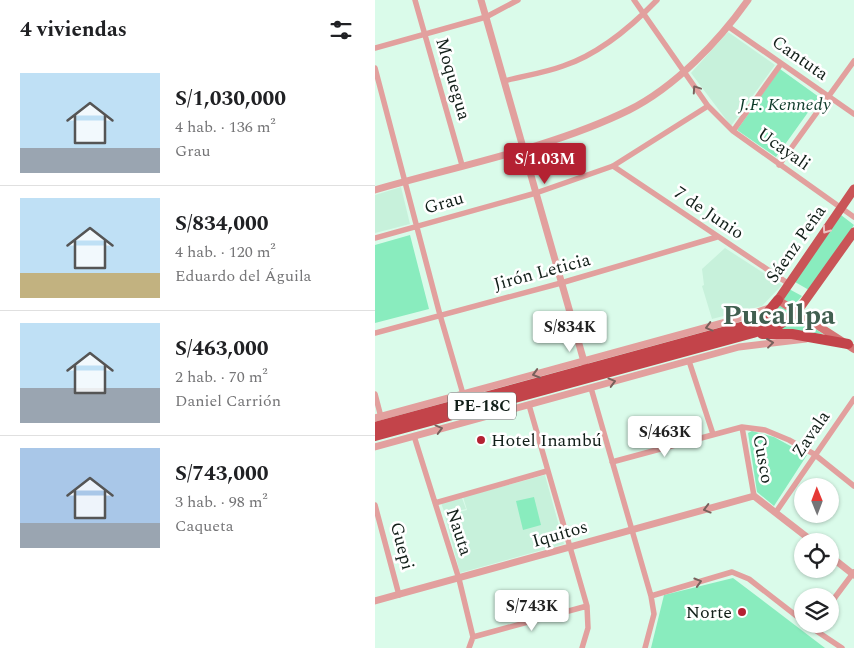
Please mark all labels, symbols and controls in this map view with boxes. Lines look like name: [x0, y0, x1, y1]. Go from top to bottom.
text: 4 viviendas: [20, 14, 127, 46]
icon: filters: [327, 16, 355, 44]
street label: Cantuta: [766, 29, 834, 88]
street label: Moquegua: [428, 35, 478, 124]
text: S/1,030,000: [175, 83, 286, 115]
one-way arrow: [693, 85, 703, 94]
park label: J.F. Kennedy: [737, 91, 831, 118]
icon: home: [60, 93, 120, 153]
text: 4 hab. · 136 m²: [175, 115, 276, 139]
street label: Ucayali: [752, 121, 816, 177]
text: Grau: [175, 139, 211, 163]
pin: S/1.03M: [499, 142, 591, 185]
text: S/1.03M: [515, 147, 575, 171]
street label: 7 de Junio: [669, 180, 749, 246]
street label: Grau: [421, 185, 467, 221]
street label: Sáenz Peña: [759, 199, 833, 289]
text: S/834,000: [175, 208, 269, 240]
icon: home: [60, 218, 120, 278]
one-way arrow: [823, 224, 832, 233]
text: 4 hab. · 120 m²: [175, 240, 276, 264]
street label: Jirón Leticia: [490, 246, 594, 298]
text: Eduardo del Águila: [175, 264, 311, 288]
district label: Pucallpa: [723, 294, 836, 337]
pin: S/834K: [529, 310, 611, 353]
text: S/834K: [544, 315, 596, 339]
one-way arrow: [706, 321, 714, 331]
text: S/463,000: [175, 333, 269, 365]
one-way arrow: [766, 338, 774, 349]
icon: home: [60, 343, 120, 403]
text: 2 hab. · 70 m²: [175, 365, 268, 389]
one-way arrow: [531, 368, 540, 379]
one-way arrow: [608, 377, 617, 388]
text: Daniel Carrión: [175, 389, 281, 413]
road number: PE-18C: [448, 392, 516, 420]
street label: Zavala: [785, 405, 837, 463]
pin: S/463K: [624, 416, 706, 458]
text: S/463K: [639, 420, 691, 444]
one-way arrow: [434, 425, 442, 435]
place label: Hotel Inambú: [491, 427, 602, 454]
street label: Cusco: [745, 432, 781, 486]
marker: Hotel Inambú: [475, 434, 487, 446]
text: S/743,000: [175, 458, 269, 490]
icon: home: [60, 468, 120, 528]
north arrow: [794, 478, 839, 522]
map controls: [794, 478, 839, 633]
text: 3 hab. · 98 m²: [175, 490, 268, 514]
one-way arrow: [703, 503, 712, 513]
street label: Nauta: [439, 505, 479, 559]
street label: Iquitos: [529, 513, 591, 555]
text: Caqueta: [175, 514, 234, 538]
street label: Guepi: [383, 519, 421, 573]
button: locate: [794, 533, 839, 578]
one-way arrow: [693, 578, 701, 588]
button: layers: [794, 588, 839, 633]
pin: S/743K: [491, 590, 573, 632]
text: S/743K: [506, 594, 558, 618]
place label: Norte: [686, 599, 732, 626]
marker: Norte: [736, 606, 748, 618]

